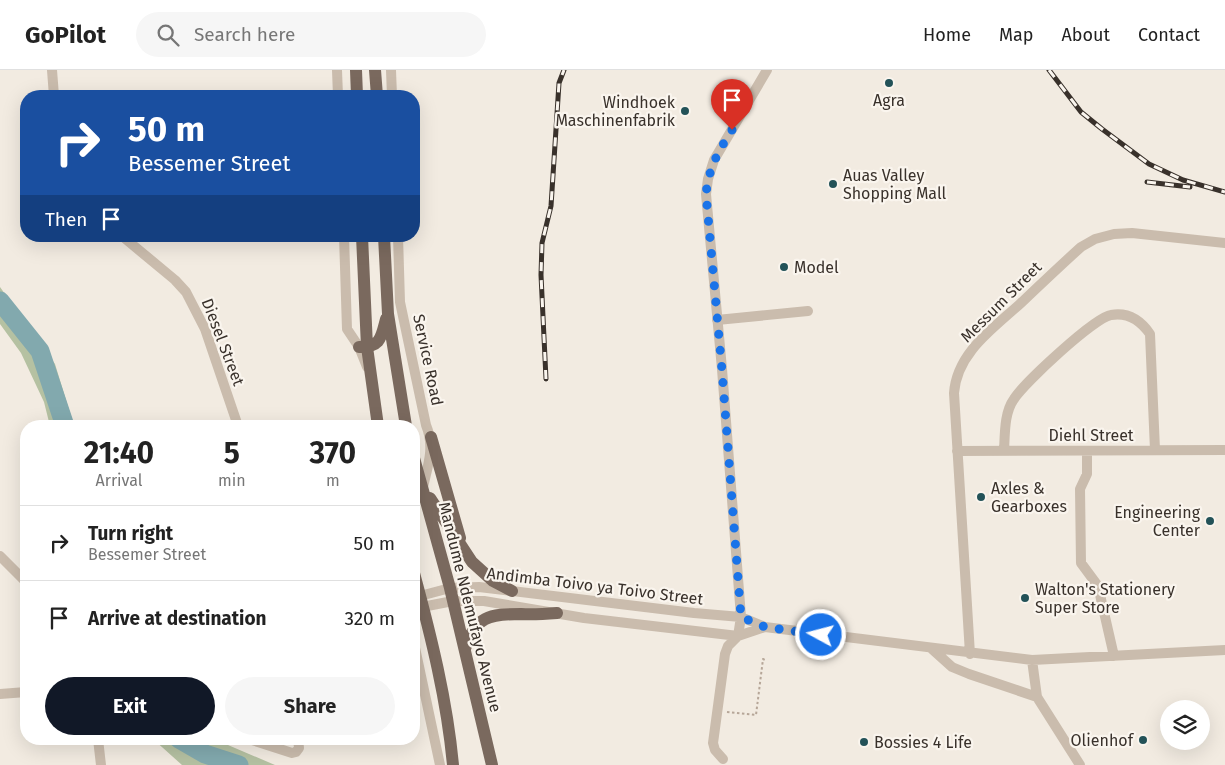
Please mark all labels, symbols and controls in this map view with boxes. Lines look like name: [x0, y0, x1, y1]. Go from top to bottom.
search box: [136, 12, 486, 57]
text: GoPilot: [25, 21, 106, 49]
icon: search: [154, 21, 182, 49]
text: Search here: [194, 23, 295, 46]
text: Home: [923, 24, 971, 46]
text: Map: [999, 24, 1033, 46]
text: About: [1061, 24, 1110, 46]
text: Contact: [1138, 24, 1200, 46]
marker: Agra: [883, 77, 895, 89]
pin: [711, 79, 753, 130]
icon: arrive: [718, 86, 746, 114]
place label: Agra: [873, 91, 905, 110]
place label: Windhoek Maschinenfabrik: [555, 93, 676, 130]
marker: Windhoek Maschinenfabrik: [679, 105, 691, 117]
text: 50 m: [128, 108, 205, 150]
icon: right: [45, 110, 110, 175]
text: Bessemer Street: [128, 150, 291, 177]
place label: Auas Valley Shopping Mall: [843, 166, 947, 203]
marker: Auas Valley Shopping Mall: [827, 178, 839, 190]
icon: arrive: [97, 205, 125, 233]
text: Then: [45, 208, 87, 231]
street label: Messum Street: [957, 257, 1046, 346]
place label: Model: [794, 258, 839, 277]
marker: Model: [778, 261, 790, 273]
street label: Diesel Street: [198, 296, 248, 389]
street label: Service Road: [409, 312, 447, 408]
street label: Diehl Street: [1048, 426, 1134, 445]
text: 21:40: [84, 435, 154, 471]
text: 5: [224, 435, 240, 471]
text: 370: [309, 435, 356, 471]
text: Arrival: [96, 471, 142, 490]
text: min: [218, 471, 246, 490]
text: m: [326, 471, 340, 490]
place label: Axles & Gearboxes: [991, 479, 1067, 516]
marker: Axles & Gearboxes: [975, 491, 987, 503]
street label: Mandume Ndemufayo Avenue: [435, 500, 505, 714]
place label: Engineering Center: [1114, 503, 1201, 540]
marker: Engineering Center: [1204, 515, 1216, 527]
text: Turn right: [88, 522, 173, 545]
icon: right: [45, 529, 73, 557]
text: 50 m: [354, 532, 395, 555]
text: Bessemer Street: [88, 545, 206, 564]
street label: Andimba Toivo ya Toivo Street: [486, 563, 705, 609]
place label: Walton's Stationery Super Store: [1035, 580, 1175, 617]
marker: Walton's Stationery Super Store: [1019, 592, 1031, 604]
icon: arrive: [45, 604, 73, 632]
text: Arrive at destination: [88, 607, 267, 630]
text: 320 m: [344, 607, 395, 630]
position arrow: [794, 608, 846, 660]
button: Exit: [45, 677, 215, 735]
button: Share: [225, 677, 395, 735]
map controls: [1160, 700, 1210, 750]
button: layers: [1160, 700, 1210, 750]
place label: Olienhof: [1071, 731, 1135, 750]
place label: Bossies 4 Life: [874, 733, 972, 752]
marker: Olienhof: [1137, 734, 1149, 746]
marker: Bossies 4 Life: [858, 736, 870, 748]

